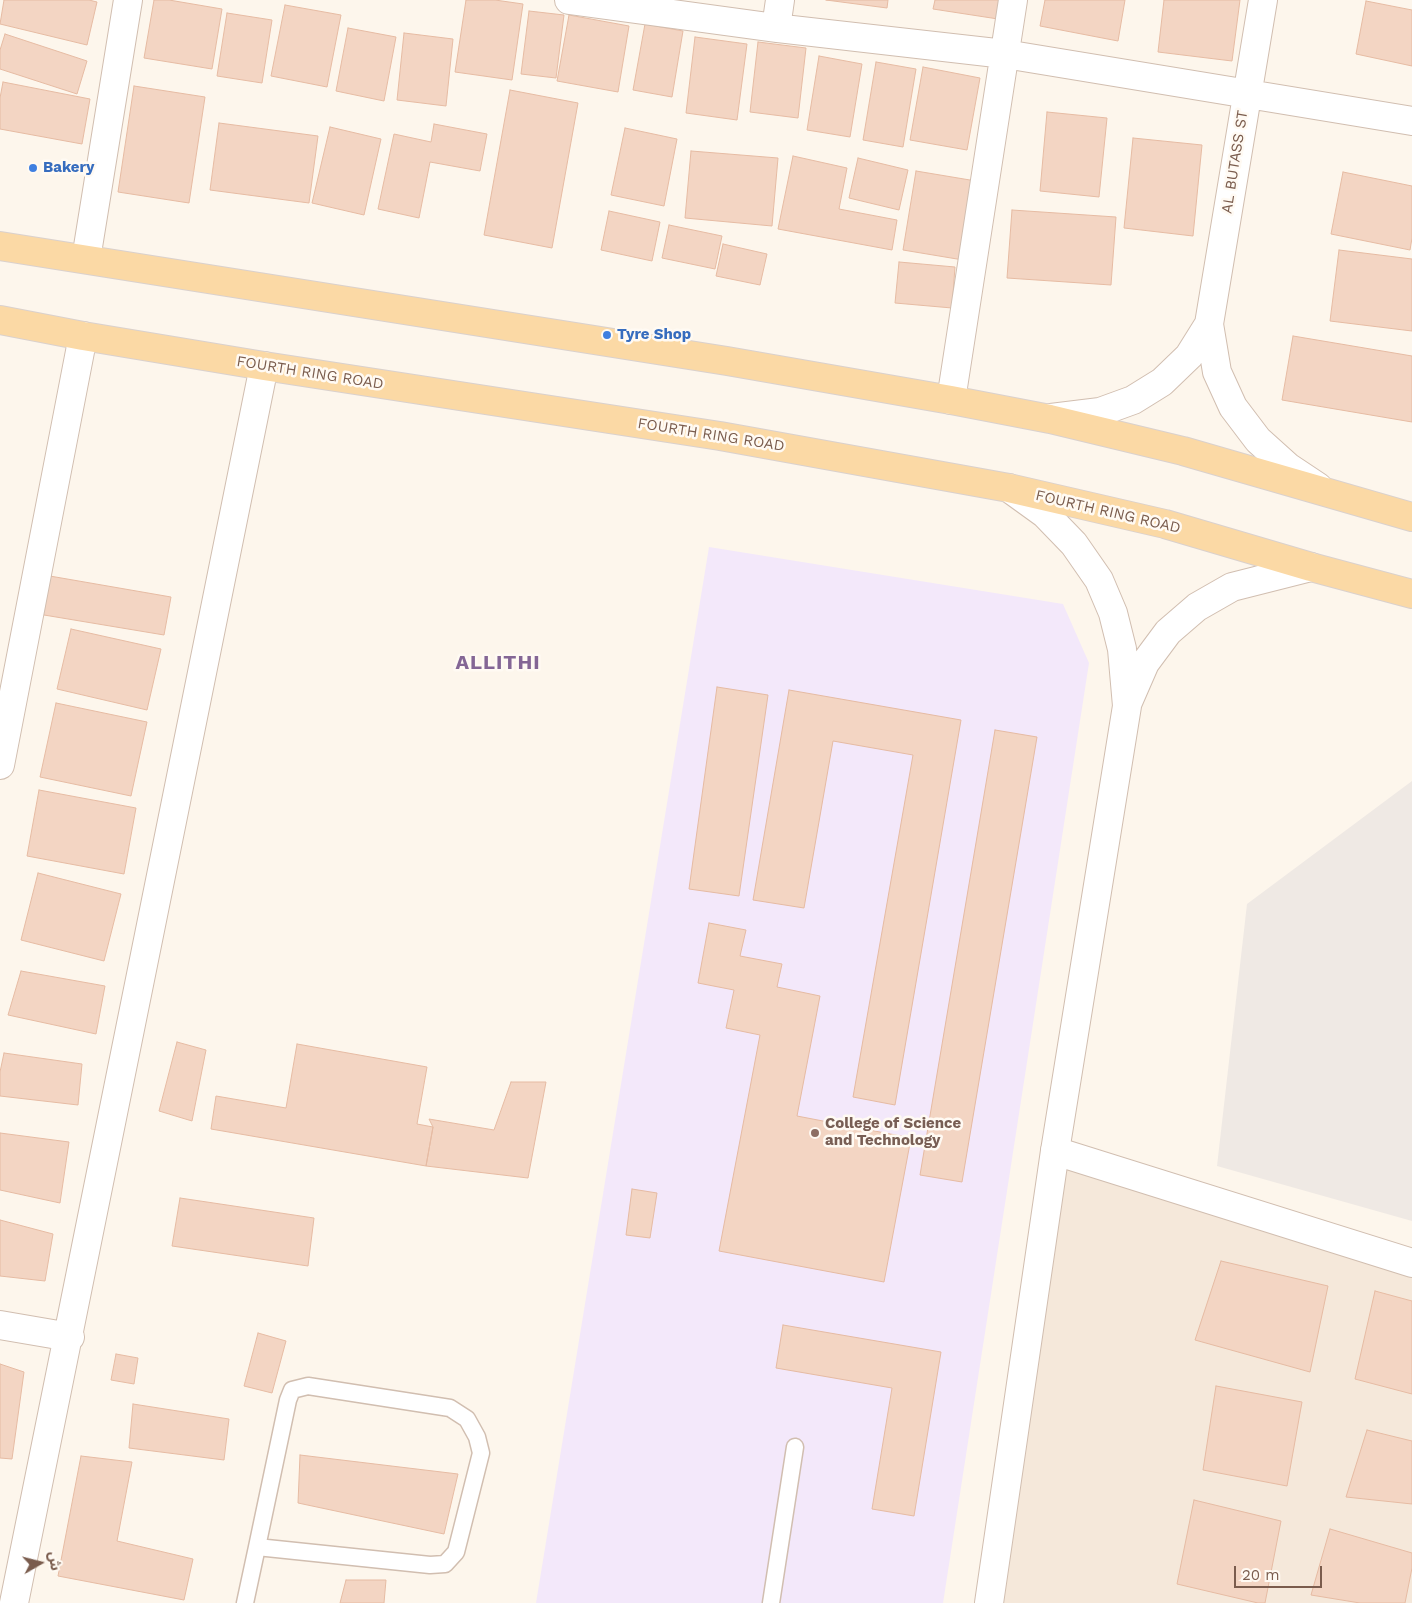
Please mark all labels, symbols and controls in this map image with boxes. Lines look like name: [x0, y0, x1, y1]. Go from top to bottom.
street label: AL BUTASS ST: [1218, 109, 1252, 215]
place label: Bakery: [43, 159, 94, 177]
marker: Bakery: [27, 162, 39, 174]
place label: Tyre Shop: [617, 326, 691, 344]
marker: Tyre Shop: [601, 329, 613, 341]
street label: FOURTH RING ROAD: [235, 352, 385, 394]
street label: FOURTH RING ROAD: [636, 414, 786, 456]
street label: FOURTH RING ROAD: [1034, 487, 1182, 537]
district label: ALLITHI: [455, 651, 541, 675]
place label: College of Science and Technology: [825, 1115, 961, 1150]
marker: College of Science and Technology: [809, 1127, 821, 1139]
north arrow: [15, 1538, 65, 1588]
text: ش: [46, 1550, 64, 1572]
scale bar: [1237, 1556, 1324, 1588]
text: 20 m: [1242, 1566, 1280, 1584]

